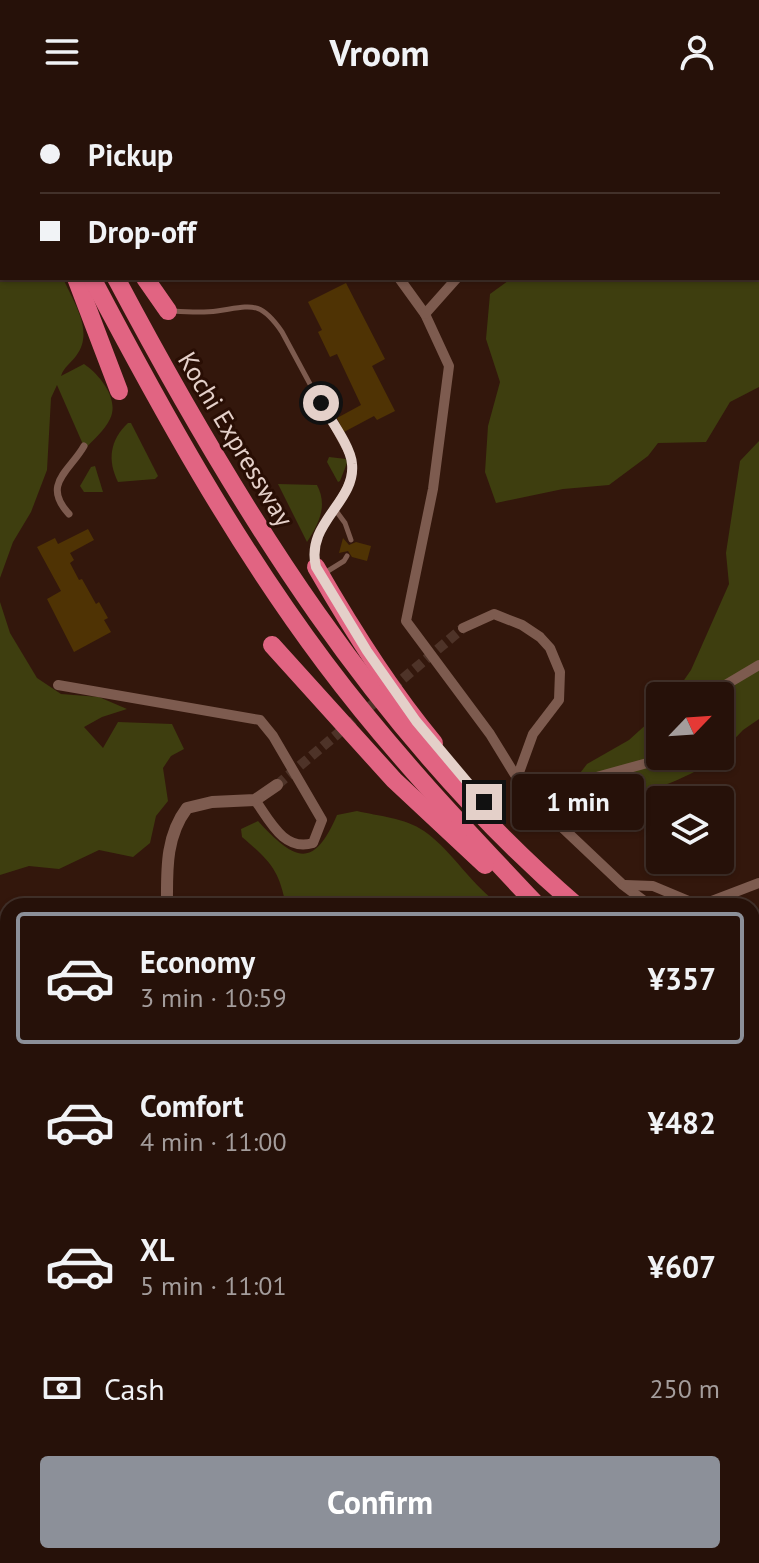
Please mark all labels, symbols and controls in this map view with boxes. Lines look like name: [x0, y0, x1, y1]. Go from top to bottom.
text: Vroom: [330, 29, 429, 76]
icon: menu: [40, 30, 84, 74]
icon: person: [675, 30, 719, 74]
text: Pickup: [88, 135, 173, 174]
text: Drop-off: [88, 212, 196, 251]
street label: Kochi Expressway: [171, 346, 301, 532]
route start: [303, 385, 339, 421]
north arrow: [646, 682, 734, 770]
map controls: [646, 682, 734, 874]
callout: 1 min: [512, 774, 644, 830]
route end: [466, 784, 502, 820]
text: 1 min: [546, 785, 610, 818]
button: layers: [646, 786, 734, 874]
icon: car: [44, 942, 116, 1014]
text: Economy: [140, 942, 255, 981]
text: ¥357: [648, 959, 716, 998]
text: 3 min · 10:59: [140, 981, 287, 1014]
icon: car: [44, 1086, 116, 1158]
text: Comfort: [140, 1086, 243, 1125]
text: ¥482: [648, 1103, 716, 1142]
text: 4 min · 11:00: [140, 1125, 287, 1158]
icon: car: [44, 1230, 116, 1302]
text: XL: [140, 1230, 174, 1269]
text: ¥607: [648, 1247, 716, 1286]
text: 5 min · 11:01: [140, 1269, 287, 1302]
icon: cash: [40, 1366, 84, 1410]
text: Cash: [104, 1369, 165, 1408]
text: 250 m: [649, 1372, 720, 1405]
button: Confirm: [40, 1456, 720, 1548]

